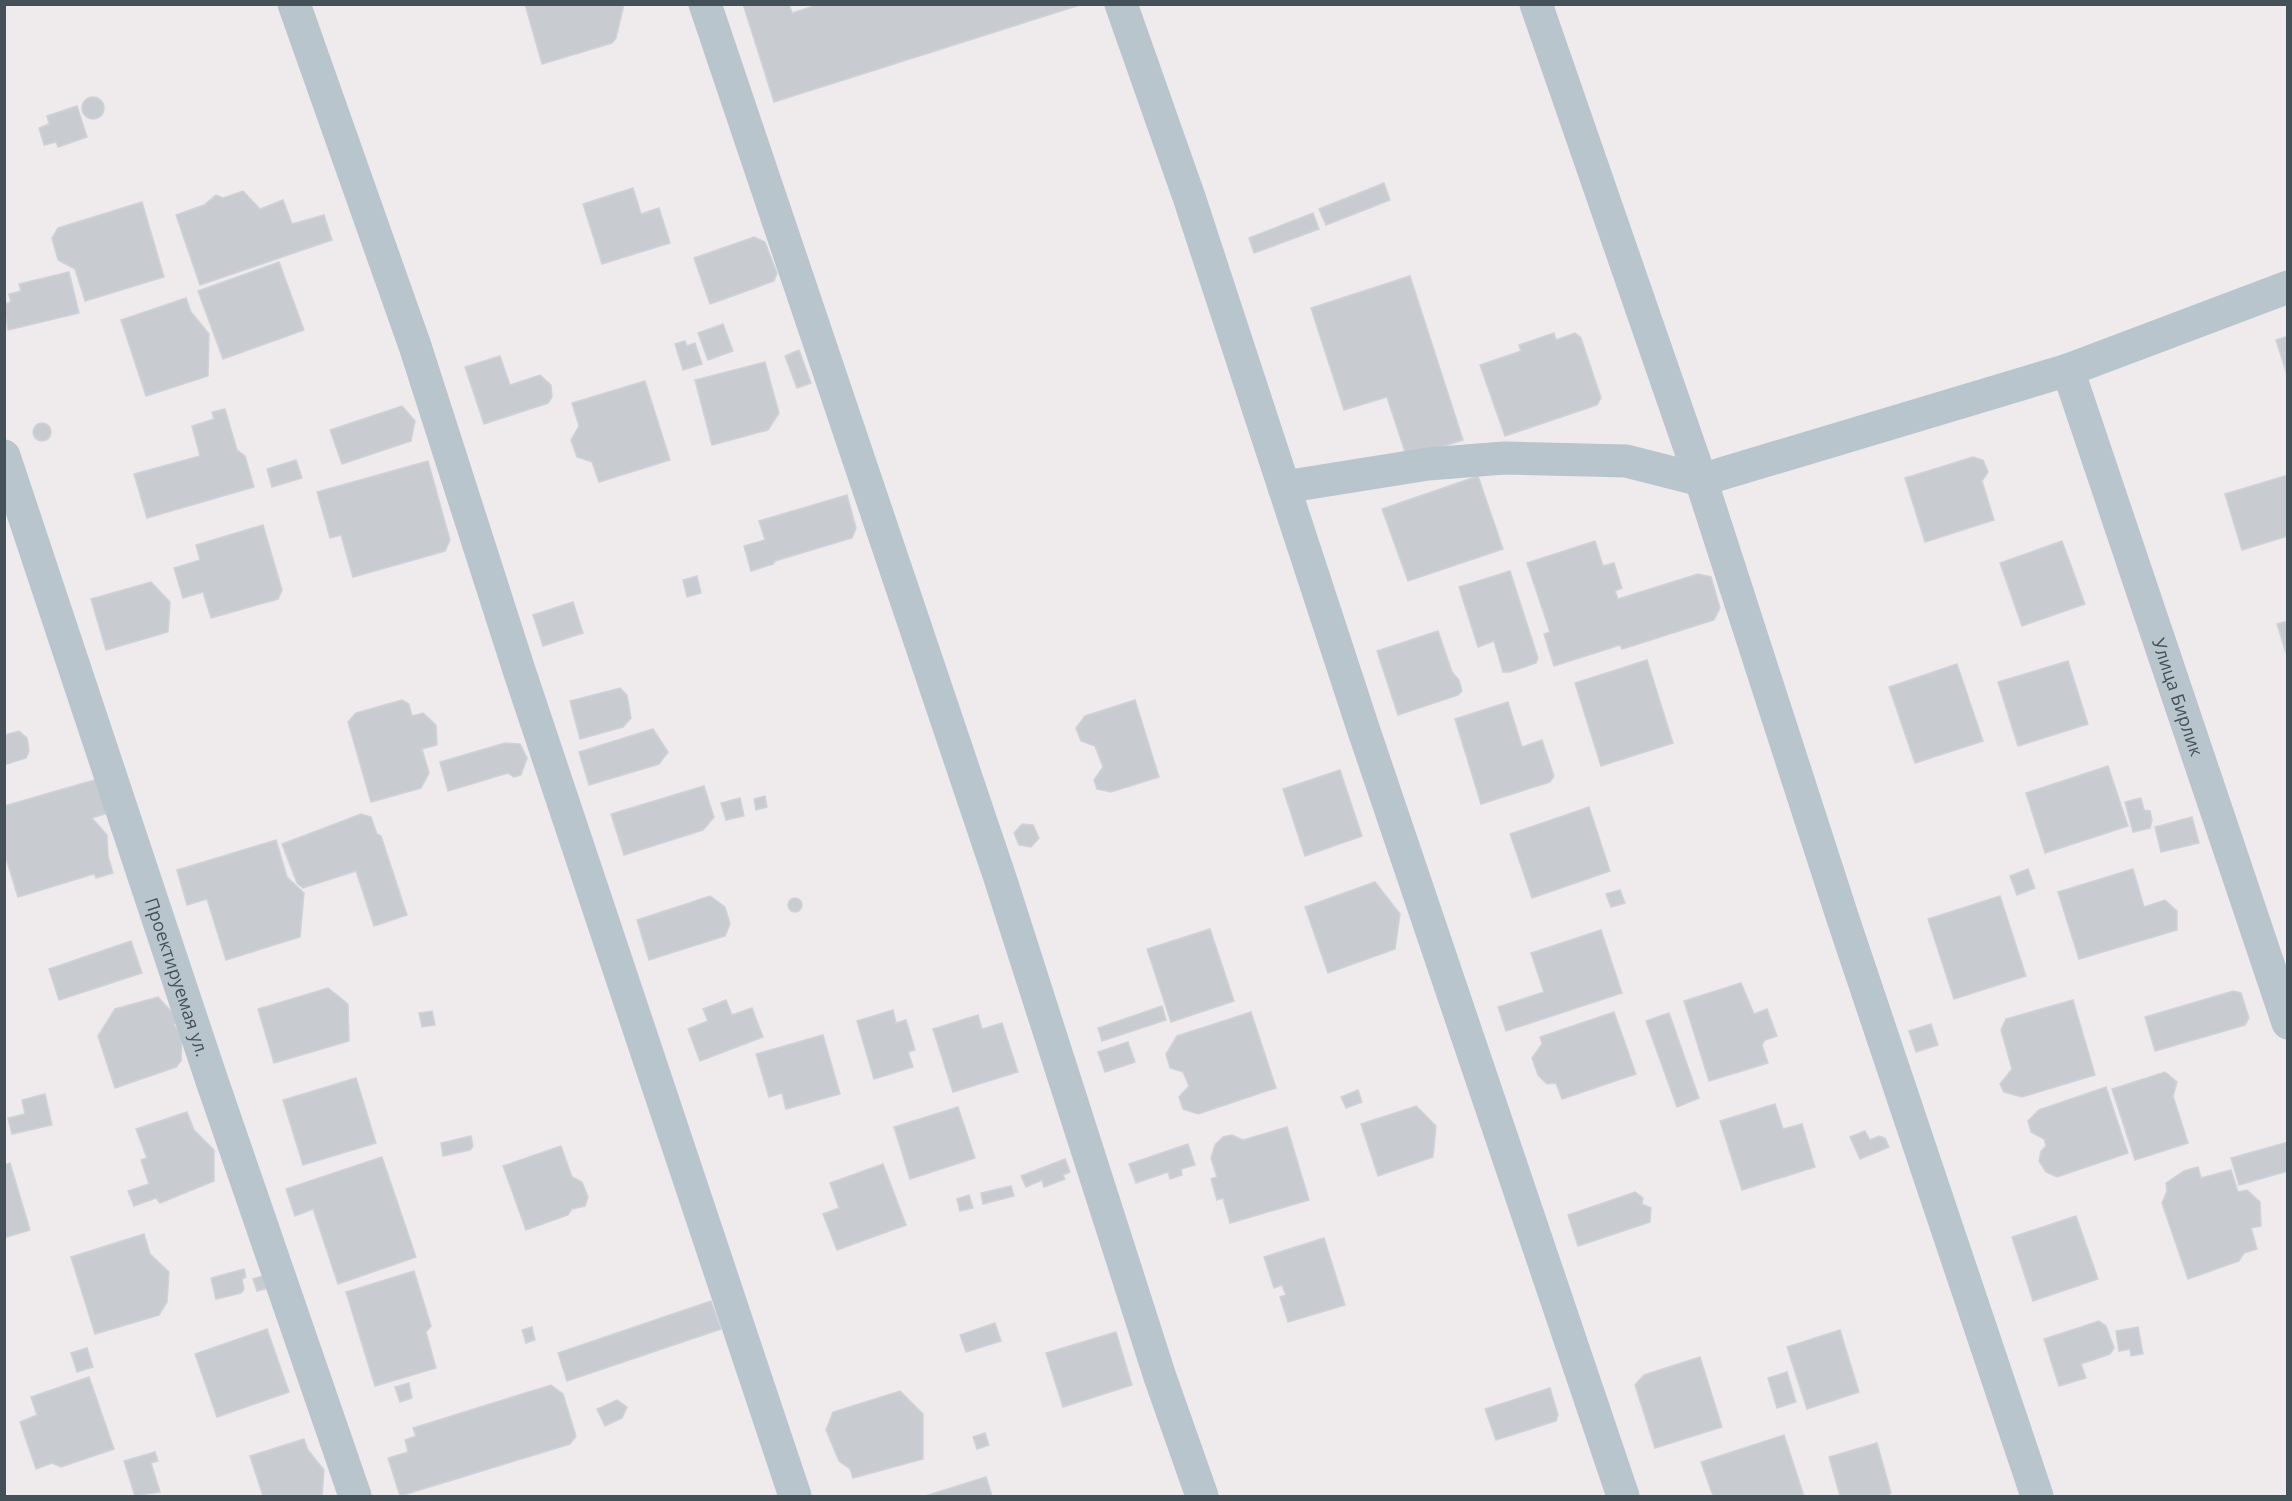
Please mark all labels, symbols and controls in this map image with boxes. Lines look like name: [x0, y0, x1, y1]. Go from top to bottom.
street label: Улица Бирлик: [2147, 635, 2209, 760]
street label: Проектируемая ул.: [140, 894, 215, 1060]

